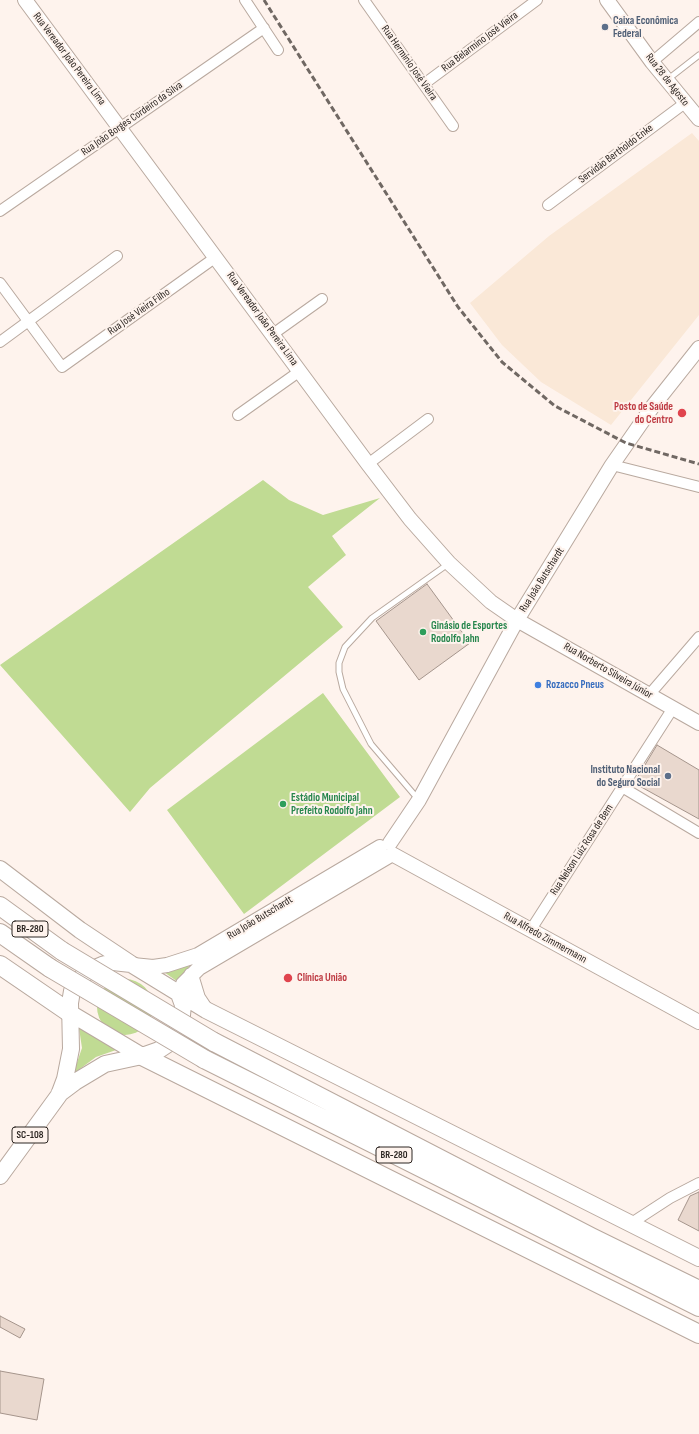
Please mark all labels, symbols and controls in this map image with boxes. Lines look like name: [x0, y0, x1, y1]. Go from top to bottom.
street label: Rua Belarmino José Vieira: [439, 9, 521, 75]
street label: Rua Vereador João Pereira Lima: [30, 10, 108, 108]
place label: Caixa Econômica Federal: [613, 14, 678, 40]
marker: Caixa Econômica Federal: [600, 22, 610, 32]
street label: Rua Hermínio José Vieira: [378, 23, 440, 103]
street label: Rua 28 de Agosto: [642, 51, 692, 109]
street label: Rua João Borges Cordeiro da Silva: [79, 79, 185, 159]
street label: Servidão Bertholdo Enke: [576, 122, 656, 186]
street label: Rua Vereador João Pereira Lima: [224, 270, 300, 368]
street label: Rua José Vieira Filho: [105, 286, 173, 338]
place label: Posto de Saúde do Centro: [614, 400, 673, 426]
marker: Posto de Saúde do Centro: [676, 407, 688, 419]
street label: Rua João Butschardt: [517, 545, 567, 615]
place label: Ginásio de Esportes Rodolfo Jahn: [431, 619, 507, 645]
marker: Ginásio de Esportes Rodolfo Jahn: [418, 627, 428, 637]
street label: Rua Norberto Silveira Júnior: [561, 640, 655, 702]
place label: Rozacco Pneus: [546, 678, 604, 692]
marker: Rozacco Pneus: [533, 680, 543, 690]
place label: Instituto Nacional do Seguro Social: [590, 763, 660, 789]
marker: Instituto Nacional do Seguro Social: [663, 771, 673, 781]
place label: Estádio Municipal Prefeito Rodolfo Jahn: [291, 791, 373, 817]
marker: Estádio Municipal Prefeito Rodolfo Jahn: [278, 799, 288, 809]
street label: Rua Nelson Luiz Rosa de Bem: [548, 802, 616, 898]
street label: Rua João Butschardt: [225, 893, 295, 943]
street label: Rua Alfredo Zimmermann: [501, 910, 589, 966]
road number: BR-280: [12, 921, 48, 937]
place label: Clínica União: [297, 971, 347, 985]
marker: Clínica União: [282, 972, 294, 984]
road number: SC-108: [12, 1127, 48, 1143]
road number: BR-280: [376, 1147, 412, 1163]

